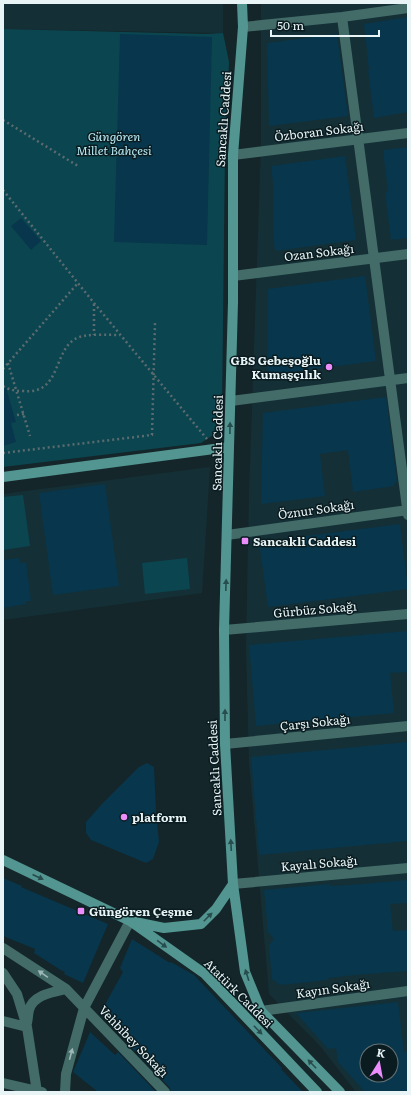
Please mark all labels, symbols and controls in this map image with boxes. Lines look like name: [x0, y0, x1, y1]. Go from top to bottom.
scale bar: [271, 12, 379, 38]
text: 50 m: [277, 16, 304, 34]
street label: Sancaklı Caddesi: [211, 70, 235, 168]
street label: Özboran Sokağı: [273, 117, 365, 145]
park label: Güngören Millet Bahçesi: [76, 127, 152, 159]
street label: Ozan Sokağı: [283, 239, 355, 265]
place label: GBS Gebeşoğlu Kumaşçılık: [231, 351, 322, 383]
marker: GBS Gebeşoğlu Kumaşçılık: [324, 362, 334, 372]
street label: Sancaklı Caddesi: [207, 395, 227, 491]
one-way arrow: [227, 421, 233, 434]
street label: Öznur Sokağı: [277, 495, 355, 523]
place label: Sancakli Caddesi: [253, 532, 357, 550]
marker: Sancakli Caddesi: [240, 536, 250, 546]
one-way arrow: [223, 578, 229, 591]
street label: Gürbüz Sokağı: [273, 596, 357, 622]
one-way arrow: [222, 708, 228, 721]
street label: Çarşı Sokağı: [279, 709, 351, 735]
street label: Sancaklı Caddesi: [203, 720, 225, 816]
place label: platform: [132, 808, 187, 826]
marker: platform: [119, 812, 129, 822]
one-way arrow: [228, 839, 235, 851]
street label: Kayalı Sokağı: [280, 851, 358, 875]
one-way arrow: [33, 874, 44, 880]
place label: Güngören Çeşme: [89, 902, 193, 920]
marker: Güngören Çeşme: [76, 906, 86, 916]
one-way arrow: [203, 912, 213, 922]
one-way arrow: [157, 940, 167, 948]
street label: Atatürk Caddesi: [200, 954, 278, 1032]
one-way arrow: [244, 968, 250, 980]
one-way arrow: [38, 970, 49, 978]
street label: Kayın Sokağı: [295, 974, 371, 1002]
street label: Vehbibey Sokağı: [95, 1001, 173, 1081]
one-way arrow: [253, 1025, 263, 1035]
north arrow: [359, 1043, 399, 1083]
text: K: [375, 1044, 387, 1061]
one-way arrow: [68, 1048, 74, 1060]
one-way arrow: [308, 1059, 317, 1069]

